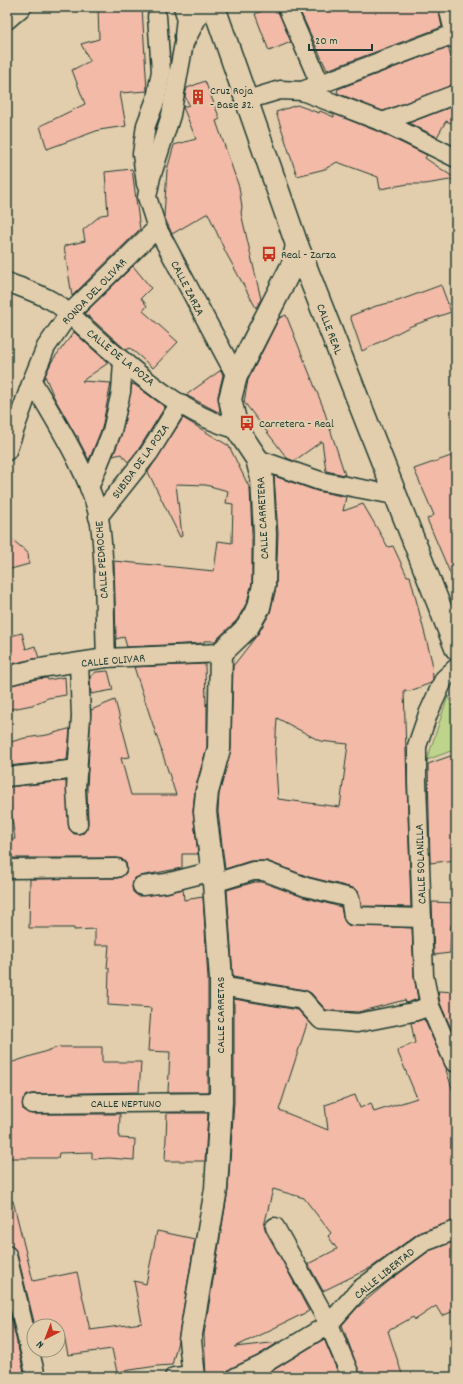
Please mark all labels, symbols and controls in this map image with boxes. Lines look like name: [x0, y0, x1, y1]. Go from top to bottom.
scale bar: [309, 26, 372, 52]
text: 20 m: [315, 33, 338, 50]
place label: Cruz Roja - Base 32.: [210, 83, 254, 114]
building icon: Cruz Roja - Base 32.: [189, 88, 207, 106]
bus stop icon: Real - Zarza: [260, 245, 278, 263]
place label: Real - Zarza: [281, 247, 336, 264]
street label: RONDA DEL OLIVAR: [59, 255, 132, 329]
street label: CALLE ZARZA: [165, 258, 208, 320]
street label: CALLE REAL: [311, 302, 346, 358]
street label: CALLE DE LA POZA: [82, 325, 158, 391]
bus stop icon: Carretera - Real: [238, 414, 256, 432]
place label: Carretera - Real: [259, 416, 334, 433]
street label: SUBIDA DE LA POZA: [108, 421, 174, 503]
street label: CALLE CARRETERA: [253, 476, 274, 560]
street label: CALLE PEDROCHE: [91, 520, 114, 599]
street label: CALLE OLIVAR: [80, 650, 146, 673]
street label: CALLE SOLANILLA: [412, 823, 431, 904]
street label: CALLE CARRETAS: [213, 977, 230, 1053]
street label: CALLE NEPTUNO: [91, 1096, 161, 1113]
street label: CALLE LIBERTAD: [351, 1244, 419, 1304]
north arrow: [26, 1318, 66, 1358]
text: N: [33, 1336, 48, 1352]

